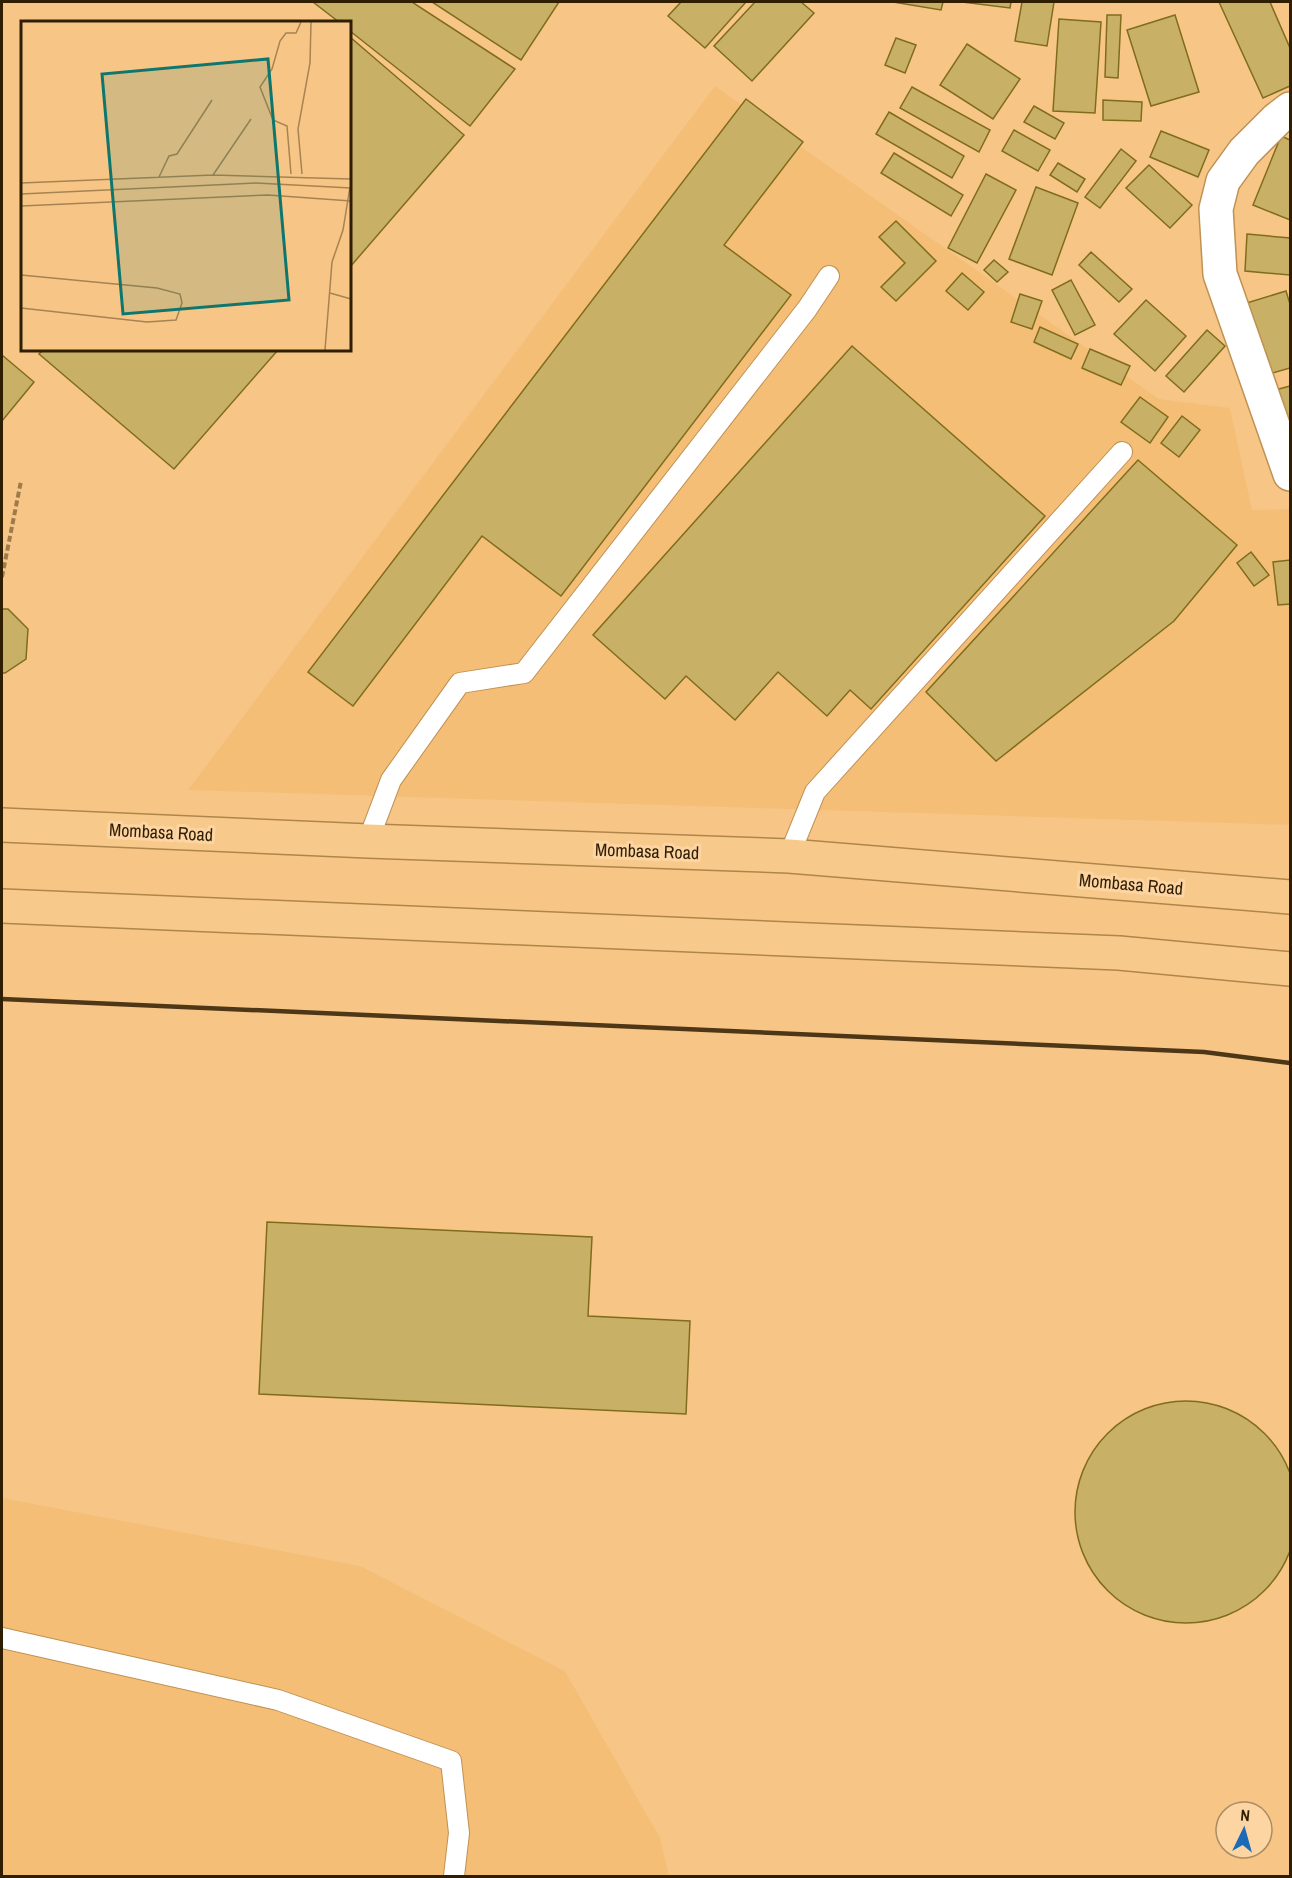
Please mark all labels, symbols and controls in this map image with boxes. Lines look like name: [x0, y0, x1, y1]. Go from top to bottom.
inset map: [21, 21, 351, 351]
street label: Mombasa Road: [108, 817, 214, 847]
street label: Mombasa Road: [595, 837, 699, 865]
street label: Mombasa Road: [1078, 867, 1184, 901]
north arrow: [1214, 1800, 1274, 1860]
text: N: [1240, 1804, 1251, 1826]

